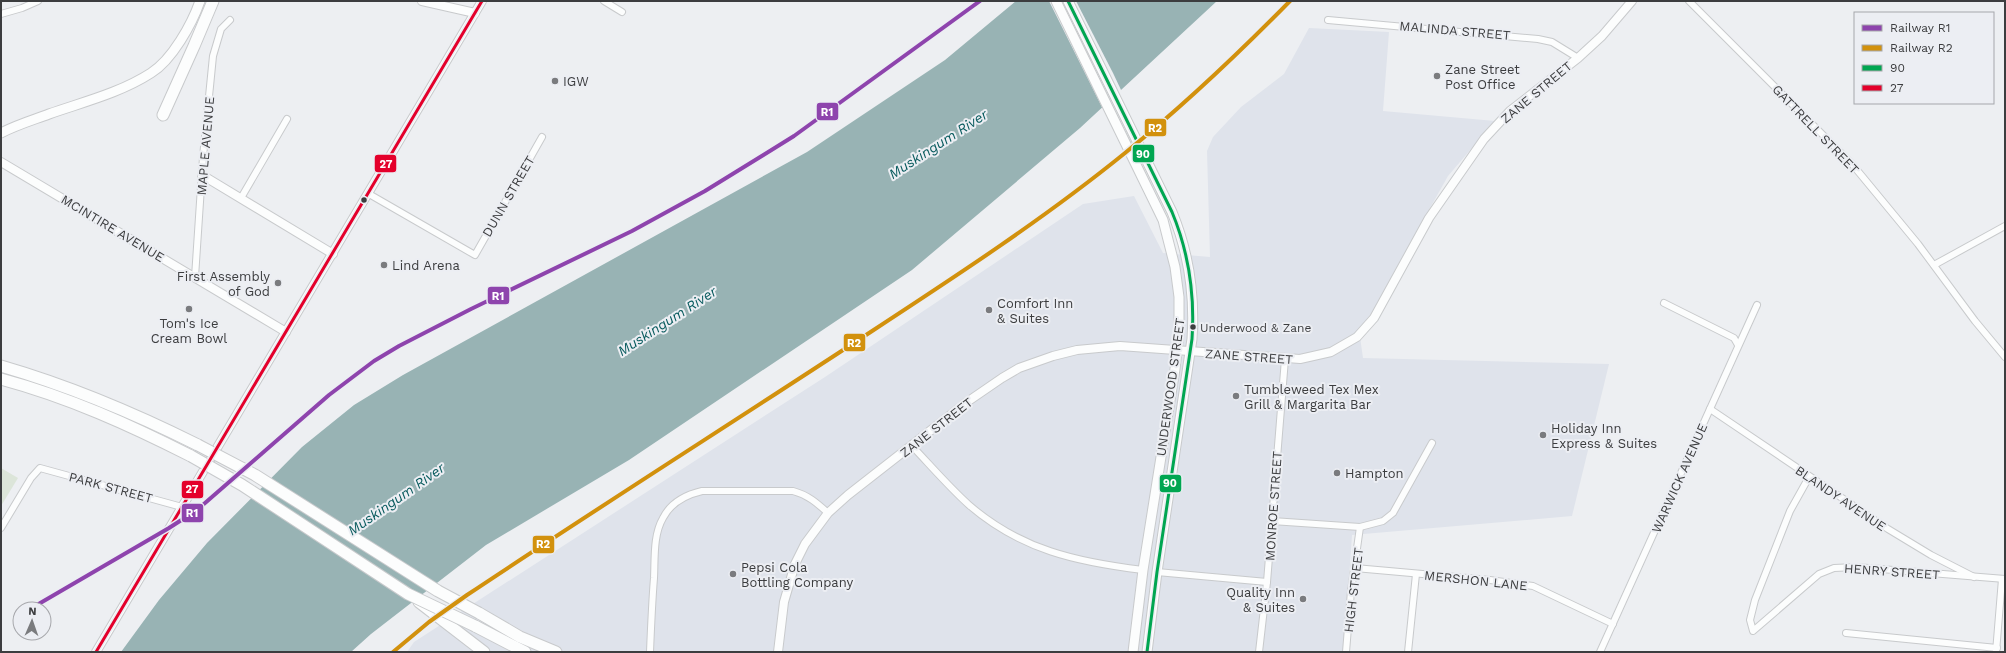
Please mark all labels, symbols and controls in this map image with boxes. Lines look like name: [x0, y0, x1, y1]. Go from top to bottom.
legend: [1854, 12, 1994, 104]
street label: MALINDA STREET: [1399, 18, 1511, 43]
text: Railway R1: [1890, 21, 1950, 35]
text: Railway R2: [1890, 41, 1953, 55]
street label: ZANE STREET: [1498, 58, 1575, 126]
text: 90: [1890, 61, 1905, 75]
place label: Zane Street Post Office: [1445, 62, 1520, 92]
marker: Zane Street Post Office: [1432, 71, 1442, 81]
place label: IGW: [563, 74, 589, 89]
marker: IGW: [550, 76, 560, 86]
text: 27: [1890, 81, 1904, 95]
street label: GATTRELL STREET: [1769, 82, 1862, 177]
street label: MAPLE AVENUE: [194, 96, 217, 196]
line badge: R1: [816, 102, 839, 121]
text: R1: [821, 106, 833, 119]
water label: Muskingum River: [886, 106, 991, 182]
line badge: R2: [1144, 118, 1167, 137]
text: R2: [1148, 122, 1163, 135]
line badge: 90: [1132, 144, 1155, 163]
text: 90: [1136, 148, 1150, 161]
street label: DUNN STREET: [479, 153, 538, 239]
line badge: 27: [374, 154, 397, 173]
text: 27: [379, 158, 393, 171]
street label: MCINTIRE AVENUE: [59, 192, 167, 265]
unlabelled marker: [359, 195, 369, 205]
place label: Lind Arena: [392, 258, 461, 273]
marker: Lind Arena: [379, 260, 389, 270]
place label: First Assembly of God: [177, 269, 270, 299]
marker: First Assembly of God: [273, 278, 283, 288]
water label: Muskingum River: [615, 283, 720, 359]
line badge: R1: [487, 286, 510, 305]
text: R1: [492, 290, 504, 303]
place label: Comfort Inn & Suites: [997, 296, 1073, 326]
marker: Tom's Ice Cream Bowl: [184, 304, 194, 314]
marker: Comfort Inn & Suites: [984, 305, 994, 315]
place label: Tom's Ice Cream Bowl: [151, 316, 227, 346]
street label: UNDERWOOD STREET: [1153, 317, 1188, 457]
place label: Underwood & Zane: [1200, 321, 1311, 335]
marker: Underwood & Zane: [1188, 322, 1198, 332]
line badge: R2: [843, 333, 866, 352]
text: R2: [847, 337, 862, 350]
street label: ZANE STREET: [1205, 346, 1293, 367]
place label: Tumbleweed Tex Mex Grill & Margarita Bar: [1244, 382, 1379, 412]
marker: Tumbleweed Tex Mex Grill & Margarita Bar: [1231, 391, 1241, 401]
street label: ZANE STREET: [897, 394, 976, 460]
place label: Holiday Inn Express & Suites: [1551, 421, 1657, 451]
street label: WARWICK AVENUE: [1649, 421, 1710, 535]
marker: Holiday Inn Express & Suites: [1538, 430, 1548, 440]
street label: MONROE STREET: [1262, 450, 1285, 562]
water label: Muskingum River: [344, 459, 448, 538]
street label: BLANDY AVENUE: [1793, 463, 1889, 534]
place label: Hampton: [1345, 466, 1404, 481]
marker: Hampton: [1332, 468, 1342, 478]
street label: PARK STREET: [67, 469, 155, 506]
line badge: 90: [1159, 474, 1182, 493]
text: 90: [1163, 477, 1177, 490]
line badge: 27: [181, 480, 204, 499]
text: 27: [185, 483, 199, 496]
line badge: R1: [181, 503, 204, 523]
text: R1: [186, 507, 198, 520]
line badge: R2: [532, 535, 555, 554]
text: R2: [536, 538, 551, 551]
street label: HIGH STREET: [1341, 546, 1366, 633]
place label: Pepsi Cola Bottling Company: [741, 560, 854, 590]
street label: HENRY STREET: [1844, 561, 1940, 582]
street label: MERSHON LANE: [1424, 568, 1528, 593]
marker: Pepsi Cola Bottling Company: [728, 569, 738, 579]
place label: Quality Inn & Suites: [1226, 585, 1295, 615]
marker: Quality Inn & Suites: [1298, 594, 1308, 604]
north arrow: [12, 601, 52, 641]
text: N: [28, 605, 37, 618]

